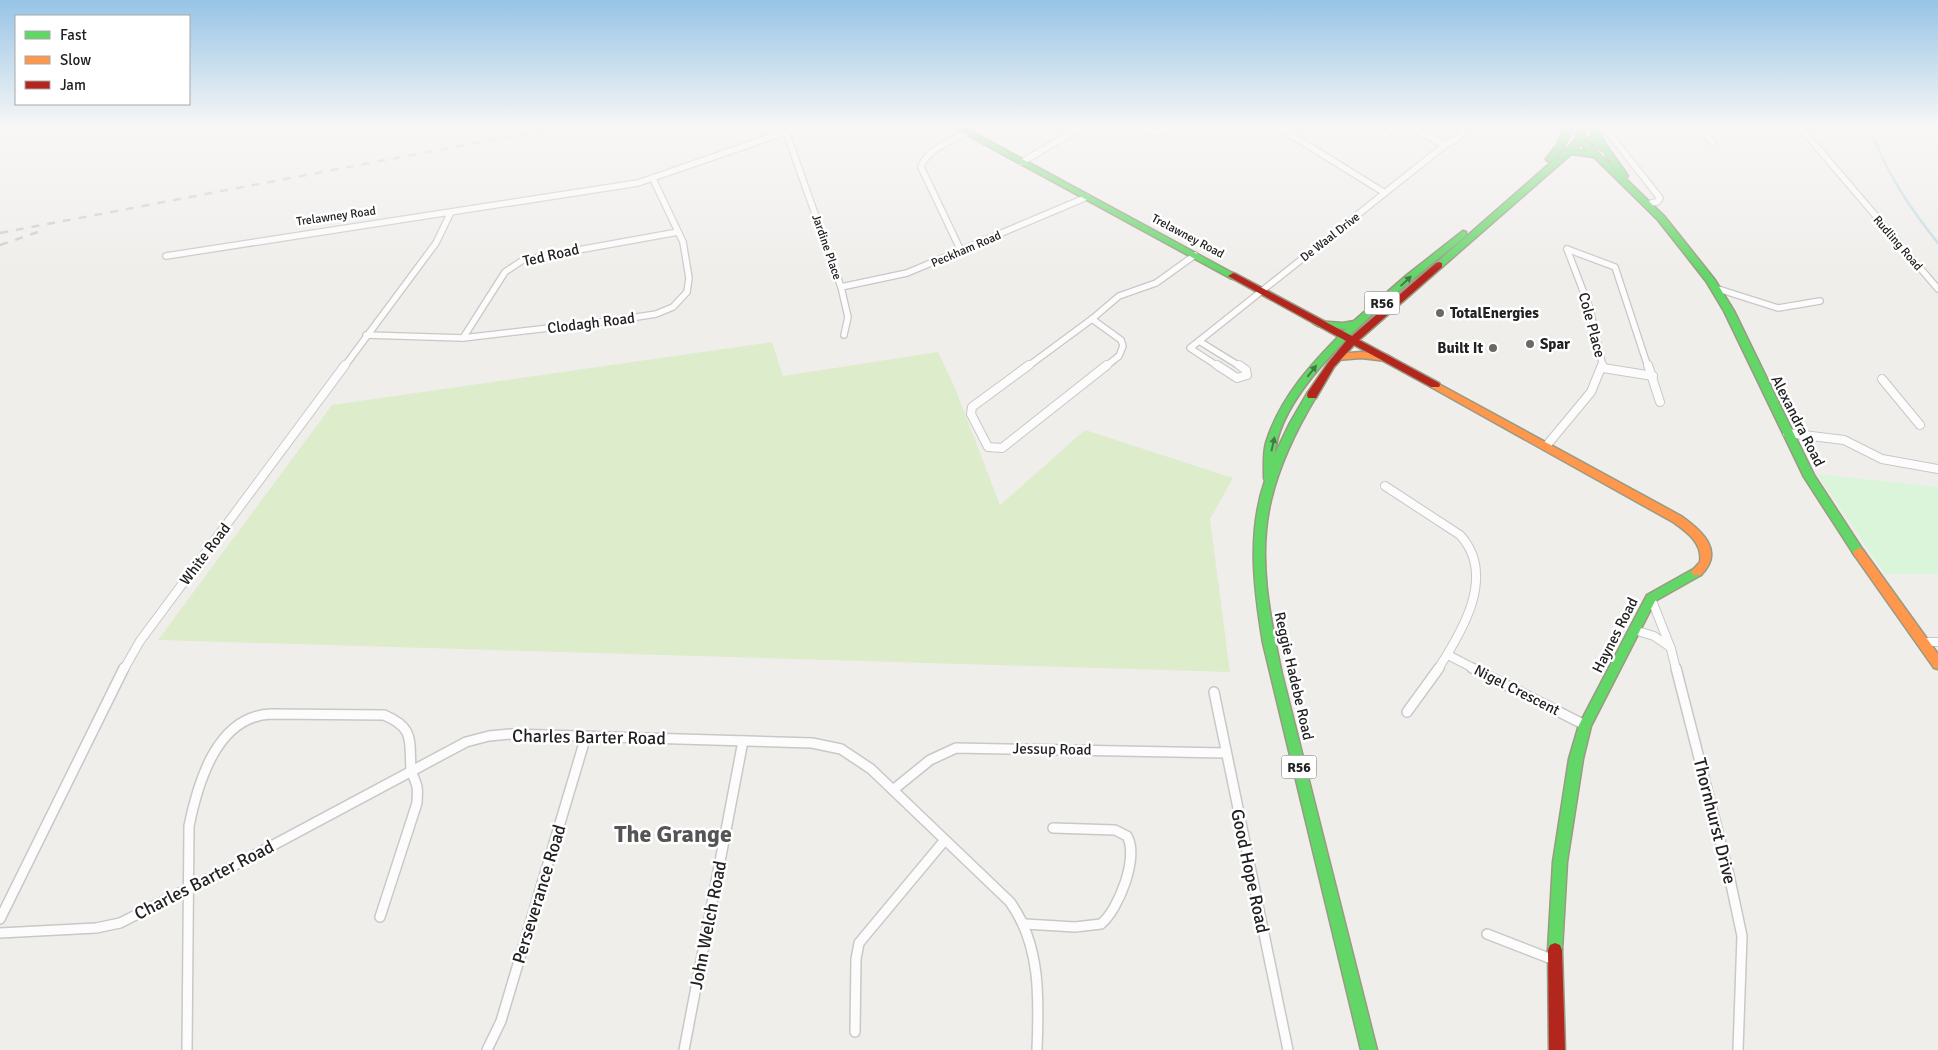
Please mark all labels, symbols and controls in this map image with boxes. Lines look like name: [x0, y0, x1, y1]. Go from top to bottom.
legend: [15, 15, 190, 105]
text: Fast: [60, 26, 87, 44]
text: Slow: [60, 51, 91, 69]
text: Jam: [60, 76, 86, 94]
street label: Trelawney Road: [295, 204, 377, 229]
street label: De Waal Drive: [1298, 210, 1363, 265]
street label: Trelawney Road: [1149, 211, 1227, 262]
street label: Jardine Place: [808, 212, 845, 282]
street label: Rudling Road: [1870, 213, 1926, 274]
street label: Peckham Road: [929, 228, 1003, 271]
street label: Ted Road: [521, 240, 581, 270]
one-way arrow: [1399, 275, 1411, 287]
street label: Cole Place: [1575, 290, 1609, 360]
road number: R56: [1364, 292, 1400, 314]
place label: TotalEnergies: [1450, 304, 1539, 322]
marker: TotalEnergies: [1434, 307, 1446, 319]
street label: Clodagh Road: [546, 309, 636, 337]
place label: Spar: [1540, 335, 1570, 353]
marker: Spar: [1524, 338, 1536, 350]
place label: Built It: [1437, 339, 1483, 357]
marker: Built It: [1487, 342, 1499, 354]
one-way arrow: [1307, 364, 1317, 378]
street label: Alexandra Road: [1767, 372, 1829, 470]
one-way arrow: [1269, 436, 1277, 451]
street label: White Road: [176, 519, 234, 589]
street label: Haynes Road: [1588, 594, 1642, 676]
street label: Reggie Hadebe Road: [1271, 610, 1318, 742]
street label: Nigel Crescent: [1471, 661, 1563, 719]
street label: Charles Barter Road: [512, 725, 666, 749]
street label: Jessup Road: [1012, 739, 1092, 759]
road number: R56: [1282, 756, 1316, 779]
street label: Thornhurst Drive: [1689, 756, 1741, 886]
street label: Good Hope Road: [1226, 807, 1274, 935]
district label: The Grange: [614, 819, 732, 849]
street label: Perseverance Road: [507, 822, 571, 966]
street label: Charles Barter Road: [131, 835, 277, 925]
street label: John Welch Road: [685, 859, 731, 991]

